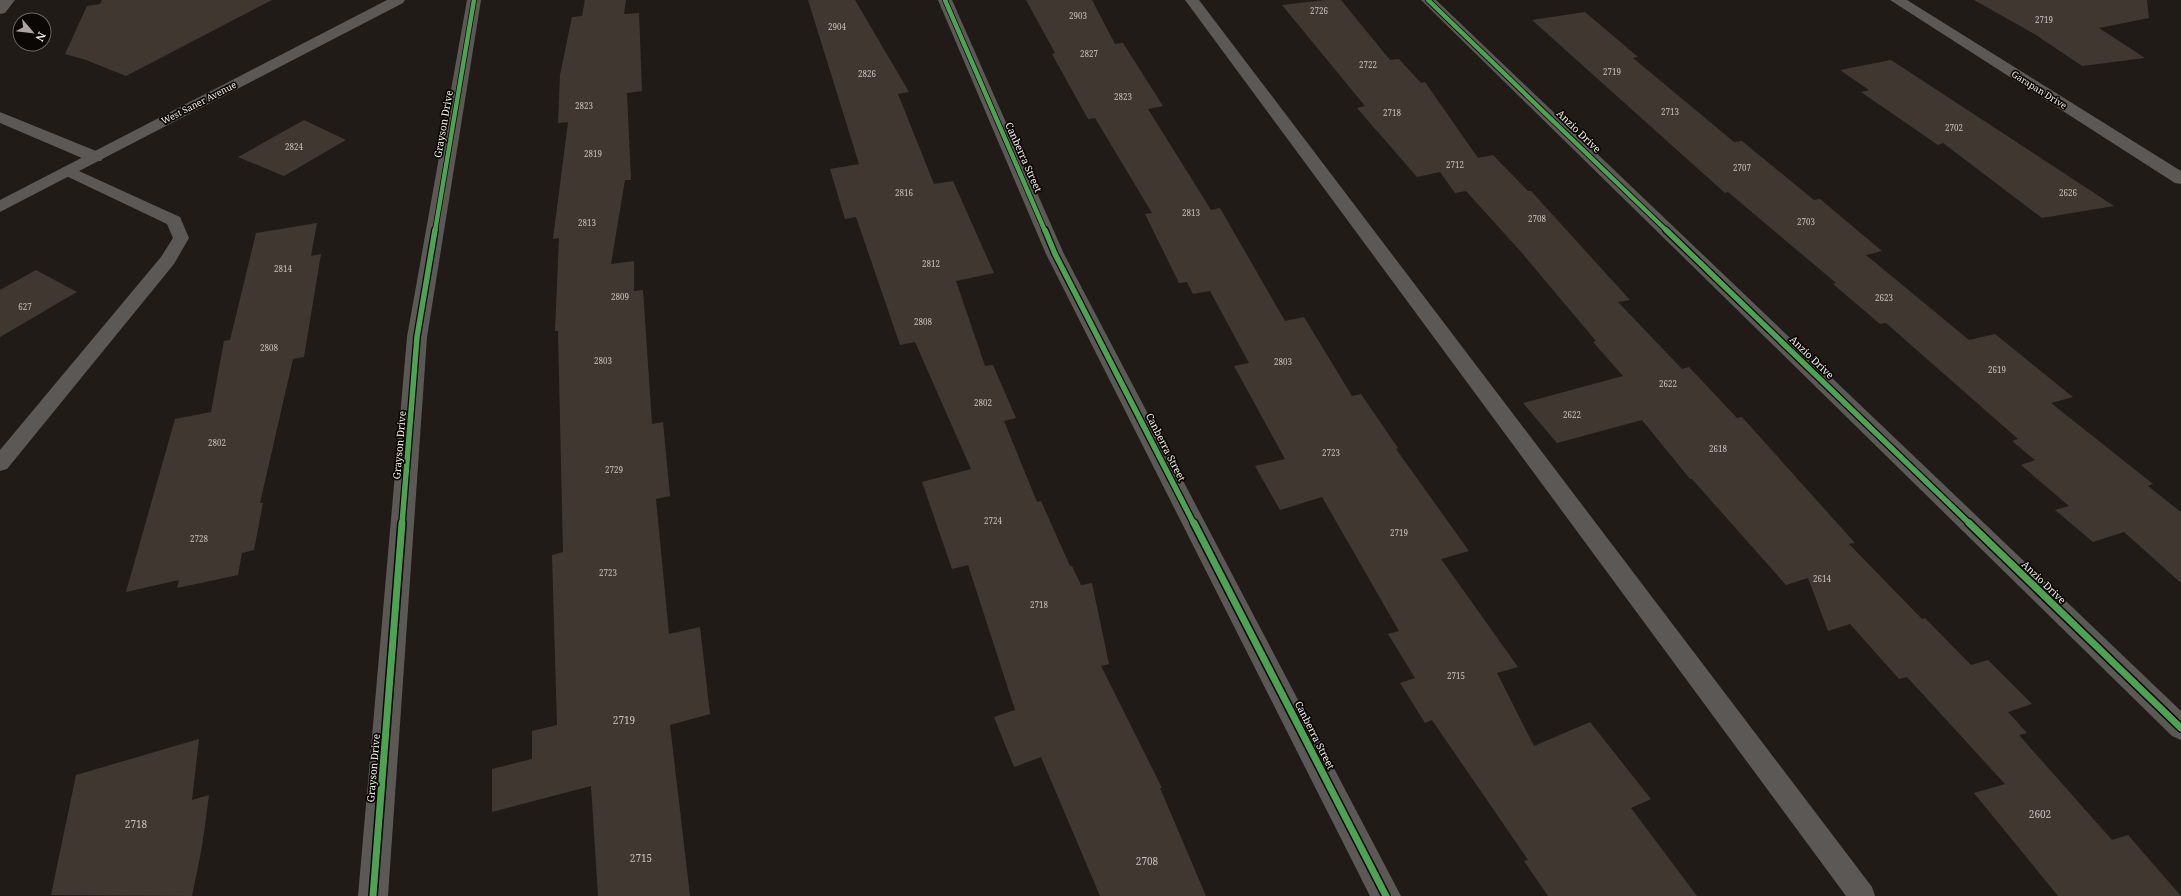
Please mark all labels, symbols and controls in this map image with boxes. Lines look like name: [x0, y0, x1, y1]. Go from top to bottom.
house number: 2726: [1310, 5, 1328, 16]
house number: 2903: [1069, 10, 1087, 21]
north arrow: [12, 12, 52, 52]
house number: 2719: [2035, 14, 2053, 25]
house number: 2904: [828, 21, 846, 32]
text: N: [32, 30, 50, 45]
house number: 2827: [1080, 48, 1098, 59]
house number: 2722: [1359, 59, 1377, 70]
house number: 2719: [1603, 66, 1621, 77]
street label: Garapan Drive: [2009, 67, 2070, 112]
house number: 2826: [858, 68, 876, 79]
street label: West Saner Avenue: [159, 78, 239, 127]
street label: Grayson Drive: [430, 89, 456, 159]
house number: 2823: [1114, 91, 1132, 102]
house number: 2823: [575, 100, 593, 111]
street label: Anzio Drive: [1554, 106, 1604, 156]
house number: 2713: [1661, 106, 1679, 117]
house number: 2718: [1383, 107, 1401, 118]
street label: Canberra Street: [1002, 120, 1046, 195]
house number: 2702: [1945, 122, 1963, 133]
house number: 2824: [285, 141, 303, 152]
house number: 2819: [584, 148, 602, 159]
house number: 2712: [1446, 159, 1464, 170]
house number: 2707: [1733, 162, 1751, 173]
house number: 2816: [895, 187, 913, 198]
house number: 2626: [2059, 187, 2077, 198]
house number: 2813: [1182, 207, 1200, 218]
house number: 2708: [1528, 213, 1546, 224]
house number: 2703: [1797, 216, 1815, 227]
house number: 2813: [578, 217, 596, 228]
house number: 2812: [922, 258, 940, 269]
house number: 2814: [274, 263, 292, 274]
house number: 2809: [611, 291, 629, 302]
house number: 2623: [1875, 292, 1893, 303]
house number: 627: [18, 301, 32, 312]
house number: 2808: [914, 316, 932, 327]
street label: Anzio Drive: [1787, 332, 1837, 382]
house number: 2808: [260, 342, 278, 353]
house number: 2803: [594, 355, 612, 366]
house number: 2803: [1274, 356, 1292, 367]
house number: 2619: [1988, 364, 2006, 375]
house number: 2622: [1659, 378, 1677, 389]
house number: 2802: [974, 397, 992, 408]
house number: 2622: [1563, 409, 1581, 420]
street label: Grayson Drive: [389, 410, 409, 480]
street label: Canberra Street: [1143, 410, 1189, 484]
house number: 2802: [208, 437, 226, 448]
house number: 2618: [1709, 443, 1727, 454]
house number: 2723: [1322, 447, 1340, 458]
house number: 2729: [605, 464, 623, 475]
house number: 2724: [984, 515, 1002, 526]
house number: 2719: [1390, 527, 1408, 538]
house number: 2728: [190, 533, 208, 544]
street label: Anzio Drive: [2019, 557, 2069, 607]
house number: 2723: [599, 567, 617, 578]
house number: 2614: [1813, 573, 1831, 584]
house number: 2718: [1030, 599, 1048, 610]
house number: 2715: [1447, 670, 1465, 681]
street label: Canberra Street: [1292, 698, 1338, 772]
house number: 2719: [613, 713, 635, 727]
street label: Grayson Drive: [363, 733, 383, 803]
house number: 2602: [2029, 807, 2051, 821]
house number: 2718: [125, 817, 148, 831]
house number: 2715: [630, 851, 652, 865]
house number: 2708: [1136, 854, 1159, 868]

